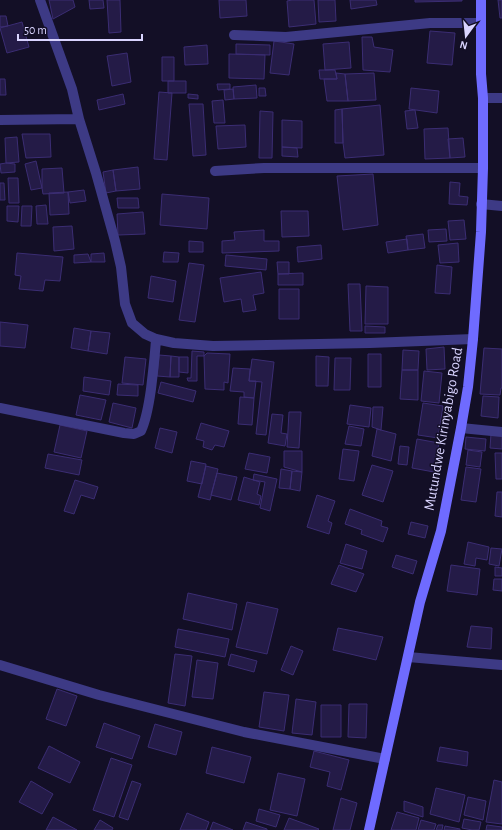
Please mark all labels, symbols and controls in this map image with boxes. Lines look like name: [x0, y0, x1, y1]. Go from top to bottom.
scale bar: [18, 16, 142, 42]
north arrow: [446, 16, 486, 56]
text: 50 m: [24, 24, 47, 36]
text: N: [458, 39, 469, 51]
street label: Mutundwe Kirinyabigo Road: [422, 346, 465, 512]

